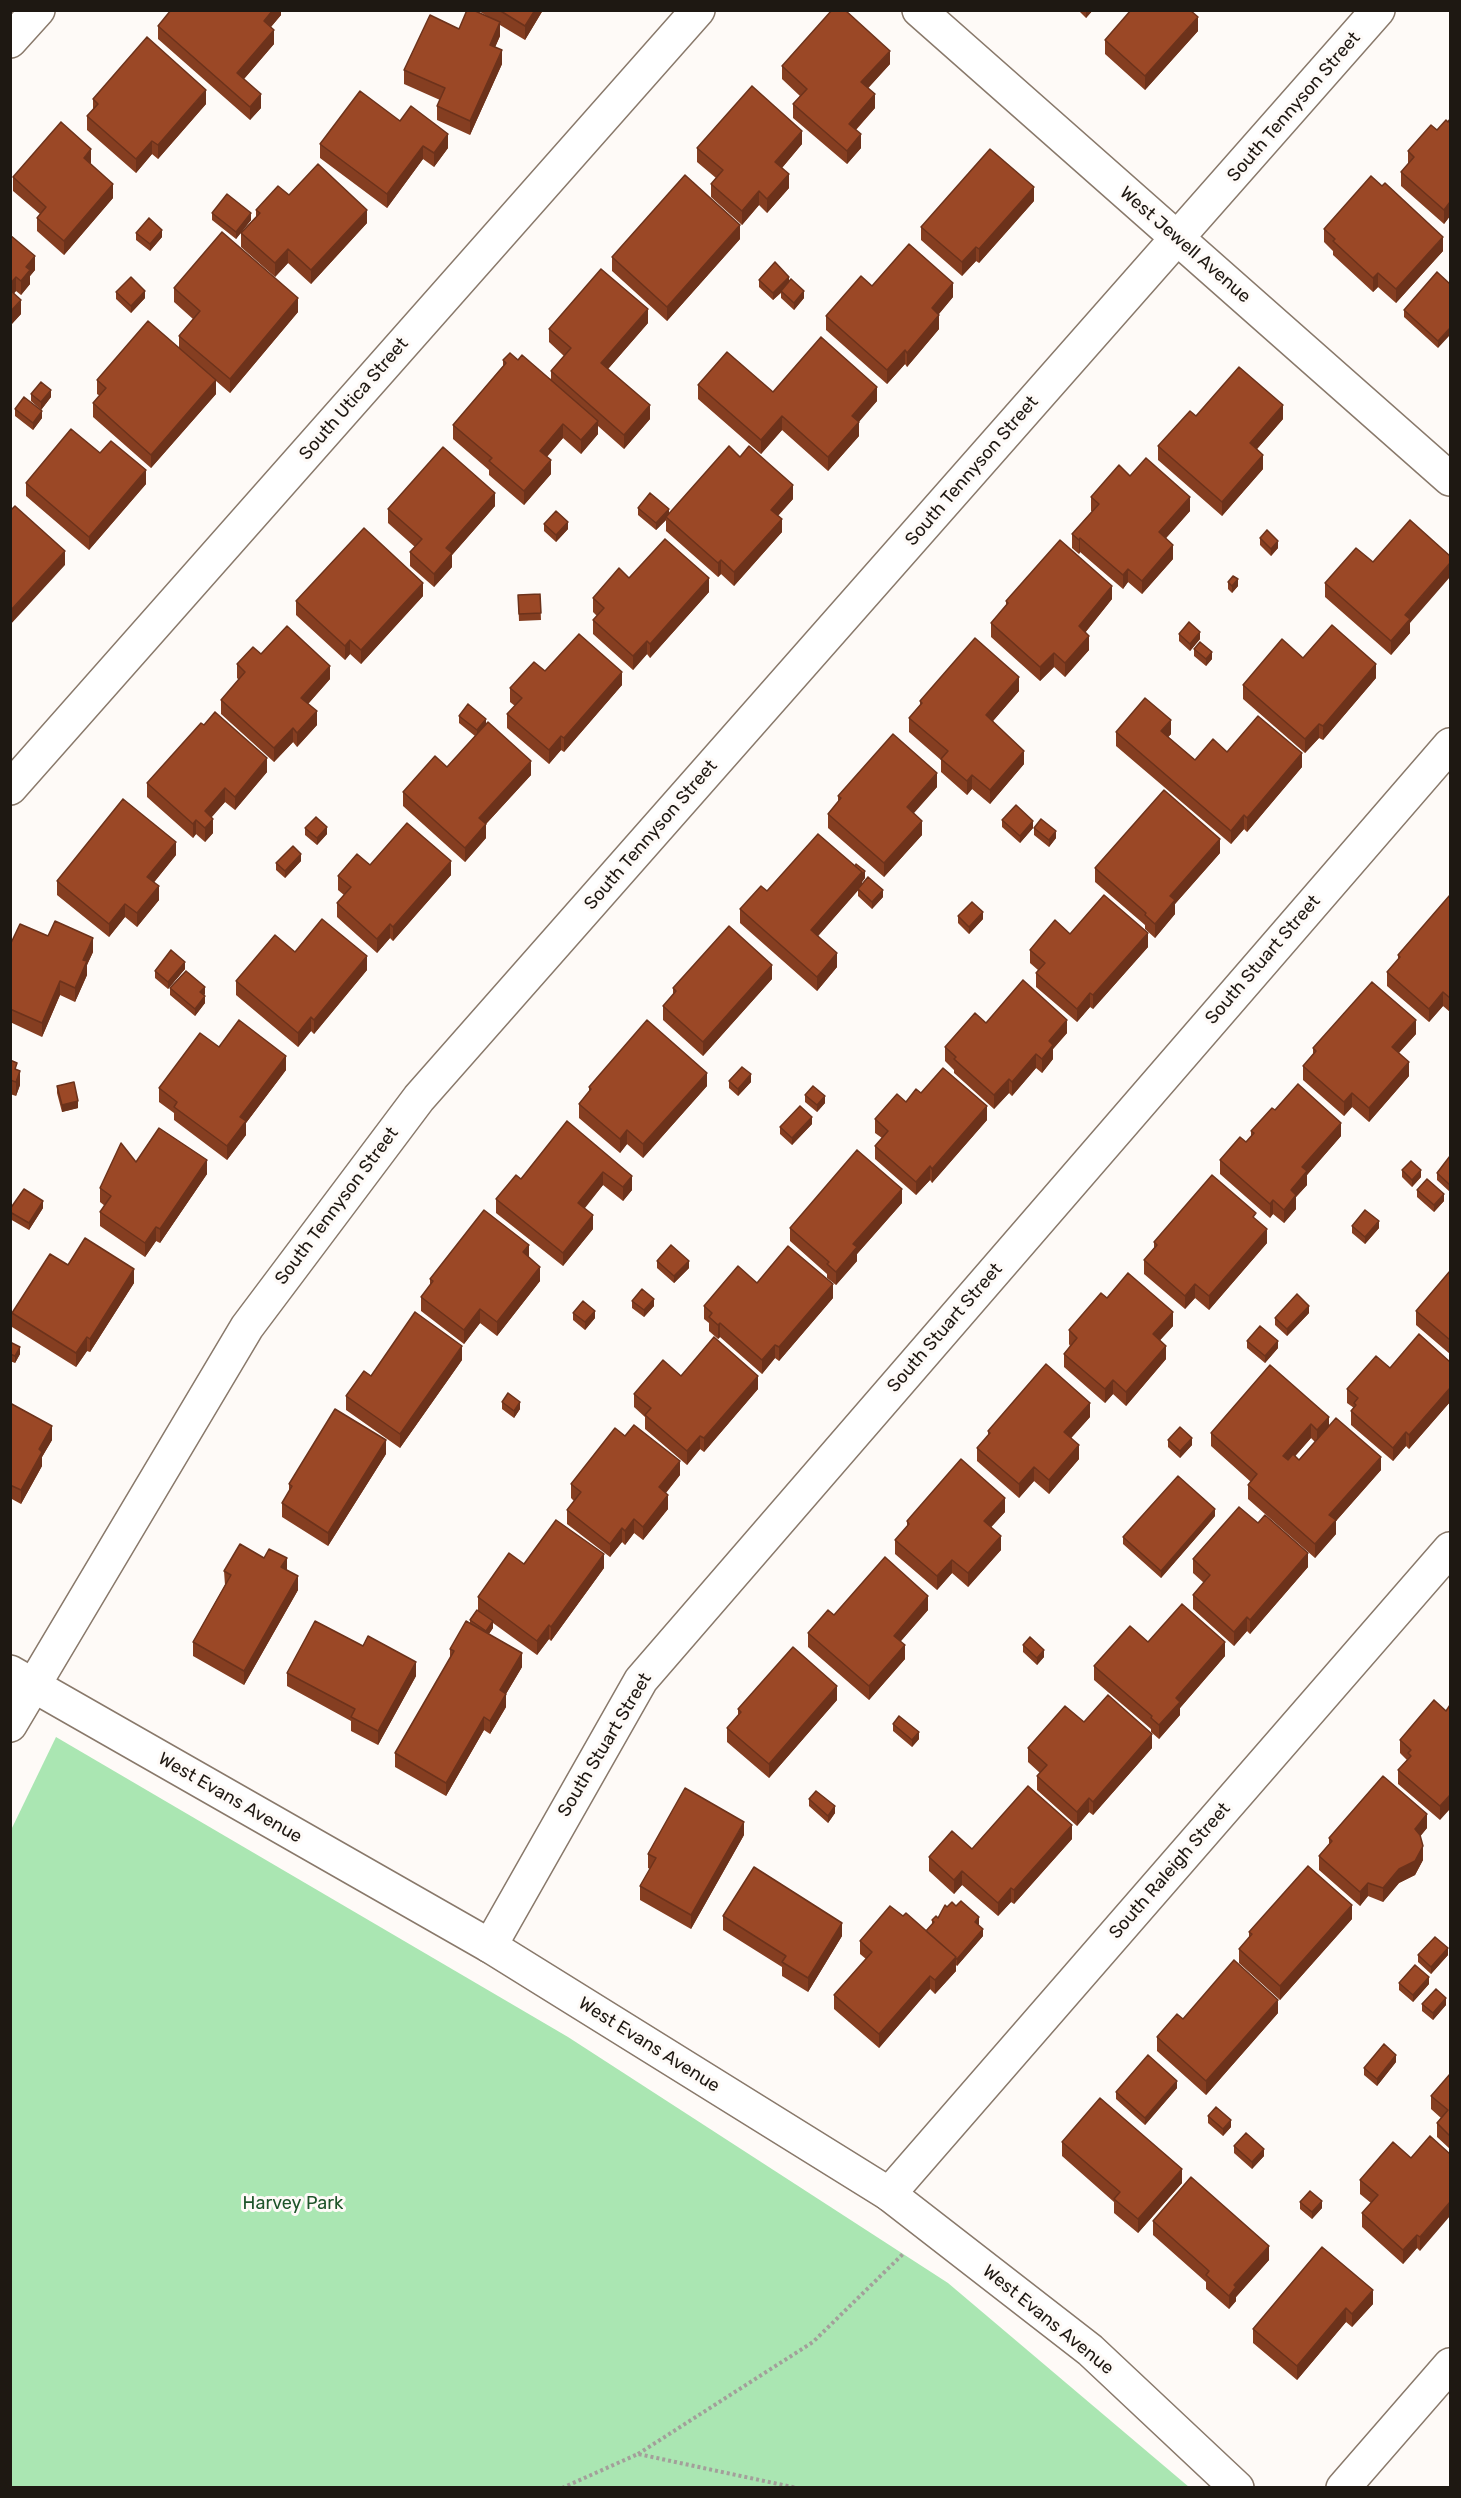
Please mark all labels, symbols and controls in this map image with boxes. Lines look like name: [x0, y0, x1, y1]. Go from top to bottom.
street label: South Tennyson Street: [1223, 28, 1365, 186]
street label: West Jewell Avenue: [1115, 182, 1255, 308]
street label: South Utica Street: [295, 333, 413, 465]
street label: South Tennyson Street: [901, 392, 1043, 550]
street label: South Tennyson Street: [580, 756, 722, 914]
street label: South Stuart Street: [1201, 891, 1325, 1029]
street label: South Tennyson Street: [271, 1123, 403, 1289]
street label: South Stuart Street: [883, 1259, 1007, 1397]
street label: South Stuart Street: [553, 1669, 657, 1821]
street label: West Evans Avenue: [154, 1748, 306, 1848]
street label: South Raleigh Street: [1105, 1798, 1235, 1944]
street label: West Evans Avenue: [574, 1993, 724, 2097]
park label: Harvey Park: [243, 2193, 343, 2215]
street label: West Evans Avenue: [978, 2260, 1118, 2380]

